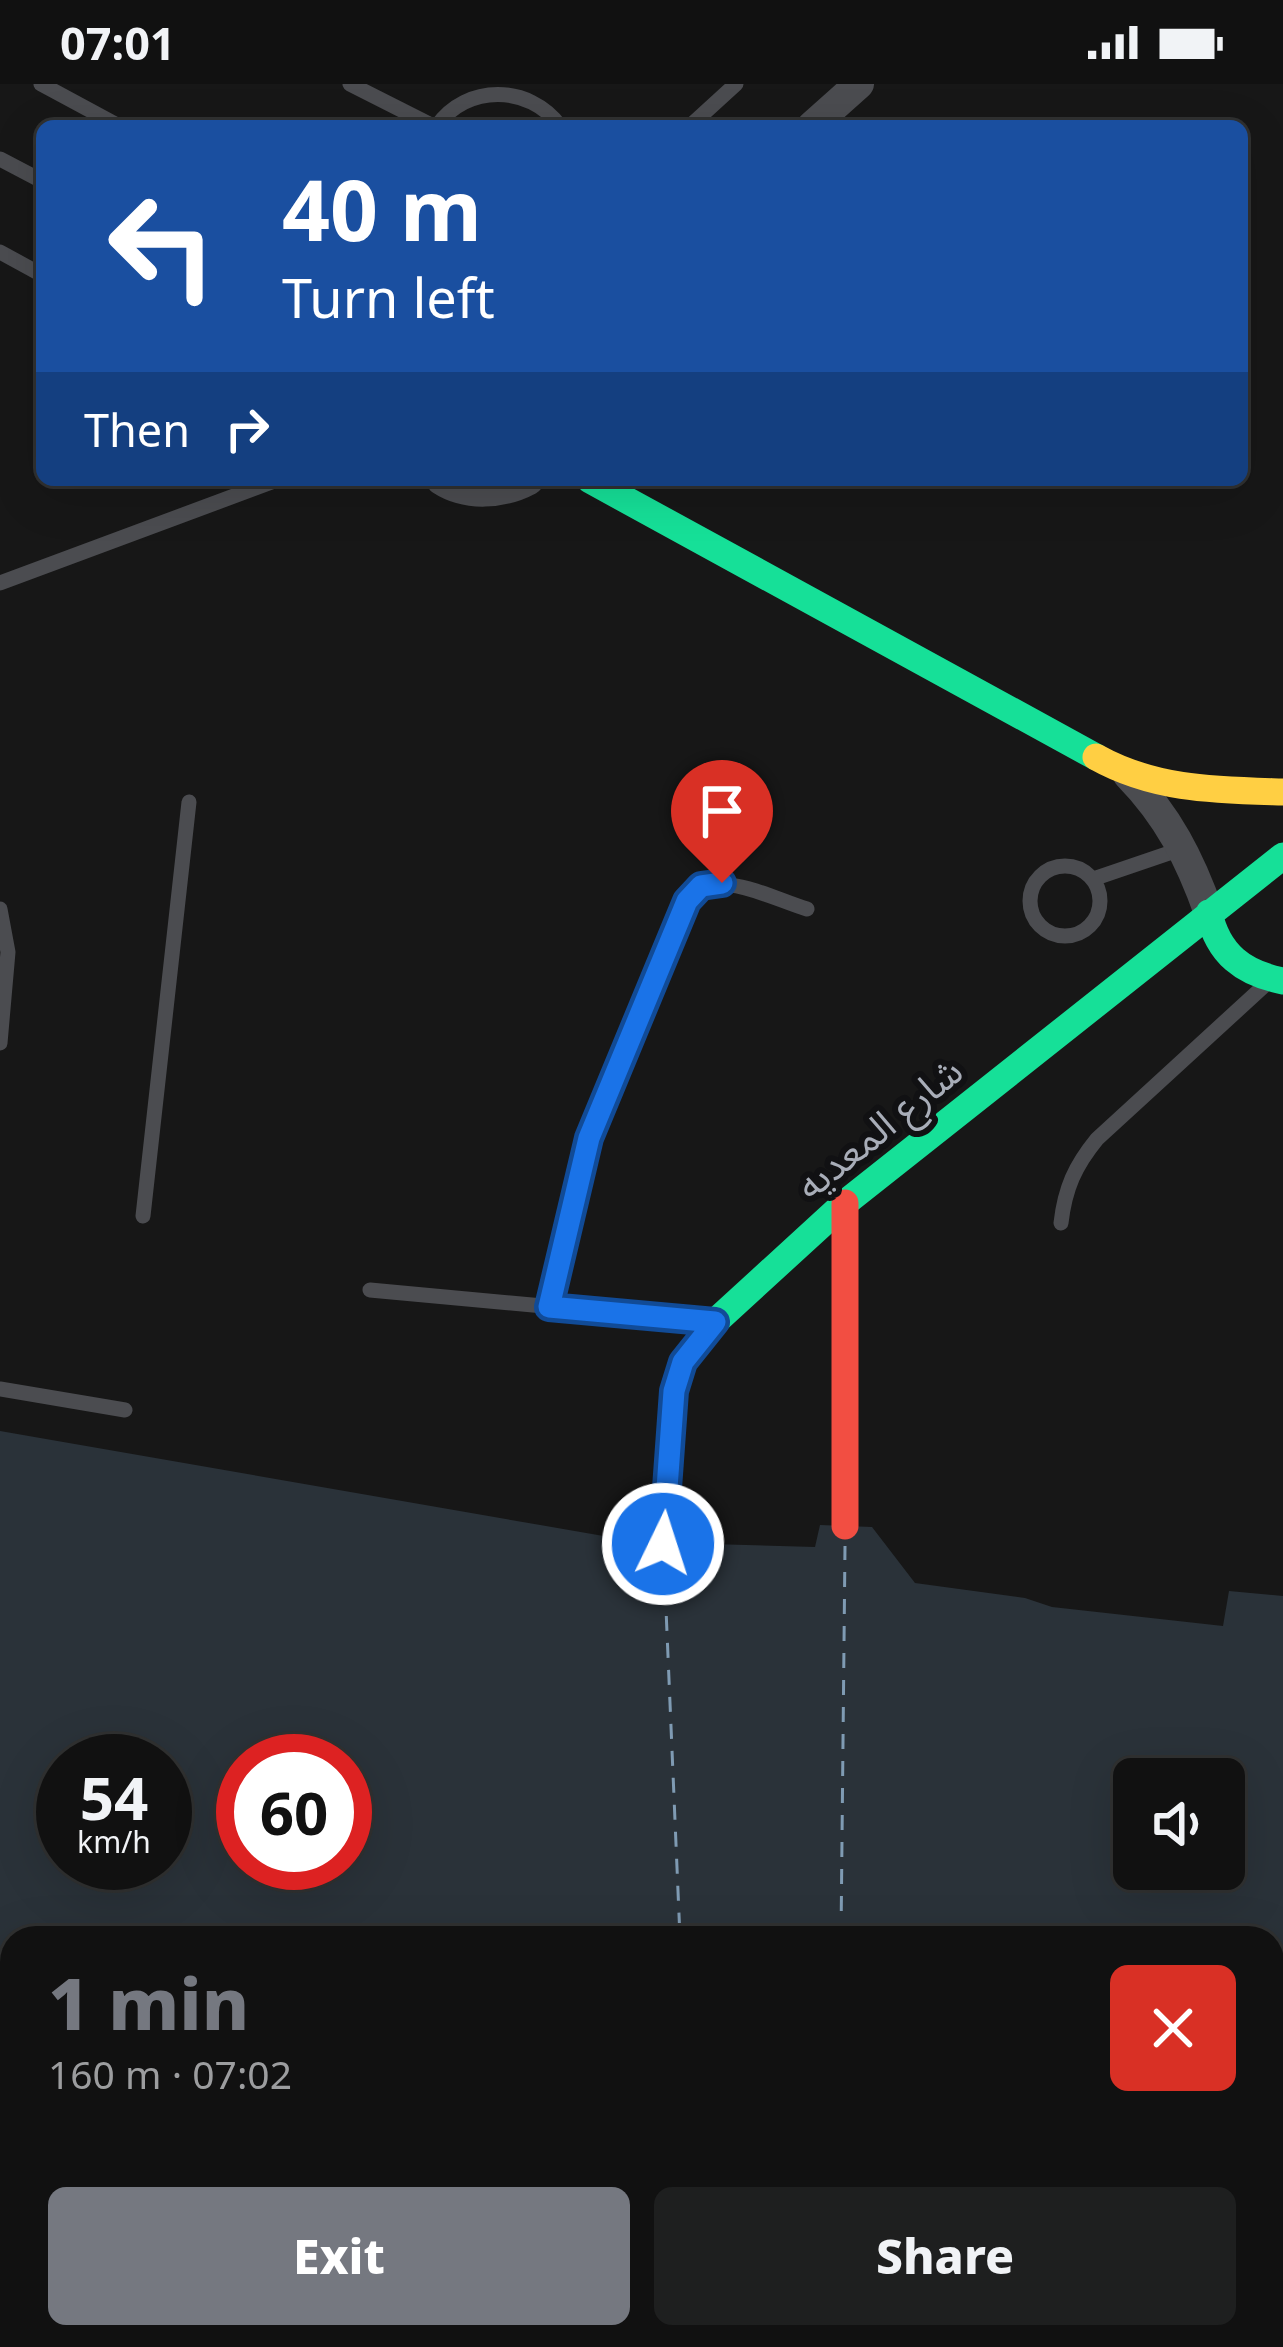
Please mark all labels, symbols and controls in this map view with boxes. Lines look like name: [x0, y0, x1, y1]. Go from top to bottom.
text: 07:01: [60, 12, 176, 73]
text: 40 m: [282, 151, 482, 266]
icon: left: [84, 168, 240, 324]
text: Turn left: [282, 260, 495, 334]
icon: right: [214, 396, 280, 462]
text: Then: [84, 399, 190, 460]
pin: [671, 760, 773, 883]
icon: arrive: [689, 778, 755, 844]
street label: شارع المعديه: [784, 1043, 975, 1213]
position arrow: [600, 1481, 726, 1607]
speed limit sign: 60: [216, 1734, 372, 1890]
text: 54: [80, 1756, 148, 1838]
map controls: [1113, 1758, 1245, 1890]
button: sound: [1113, 1758, 1245, 1890]
text: km/h: [77, 1821, 151, 1862]
text: 1 min: [48, 1953, 249, 2051]
button: close: [1110, 1965, 1236, 2091]
text: 160 m · 07:02: [48, 2047, 292, 2100]
button: Exit: [48, 2187, 630, 2325]
button: Share: [654, 2187, 1236, 2325]

